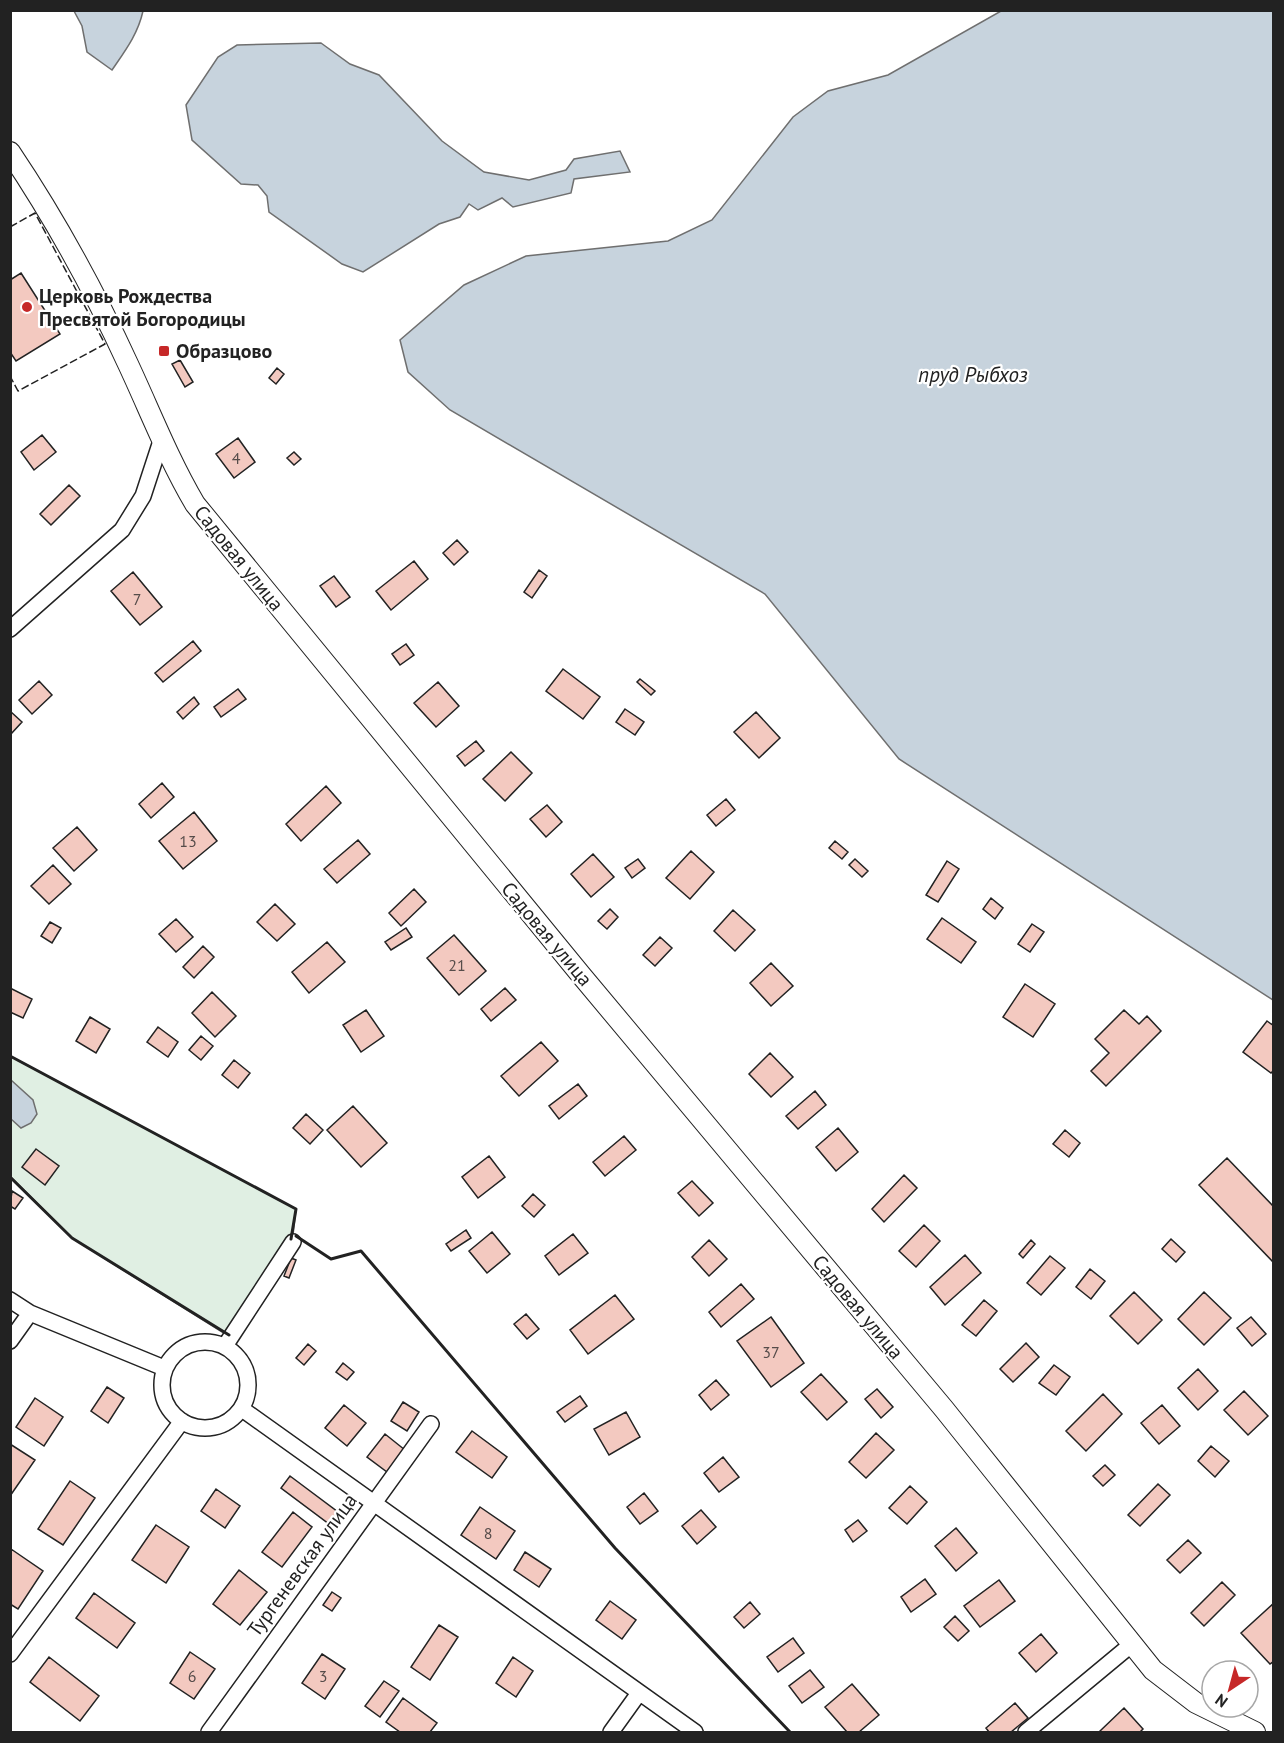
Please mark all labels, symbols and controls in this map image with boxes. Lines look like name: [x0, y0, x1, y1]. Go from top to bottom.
place label: Церковь Рождества Пресвятой Богородицы: [39, 283, 246, 332]
marker: Церковь Рождества Пресвятой Богородицы: [20, 300, 34, 314]
place label: Образцово: [176, 338, 273, 364]
marker: Образцово: [157, 344, 171, 358]
water label: пруд Рыбхоз: [918, 361, 1028, 388]
house number: 4: [232, 448, 241, 468]
street label: Садовая улица: [188, 500, 290, 616]
house number: 7: [133, 589, 141, 609]
house number: 13: [179, 831, 197, 851]
street label: Садовая улица: [496, 876, 598, 992]
house number: 21: [448, 955, 466, 975]
street label: Садовая улица: [807, 1249, 909, 1365]
house number: 37: [762, 1342, 780, 1362]
street label: Тургеневская улица: [241, 1488, 363, 1642]
house number: 8: [484, 1523, 492, 1543]
north arrow: [1200, 1659, 1260, 1719]
house number: 6: [188, 1666, 196, 1686]
house number: 3: [319, 1666, 327, 1686]
text: N: [1211, 1690, 1231, 1712]

